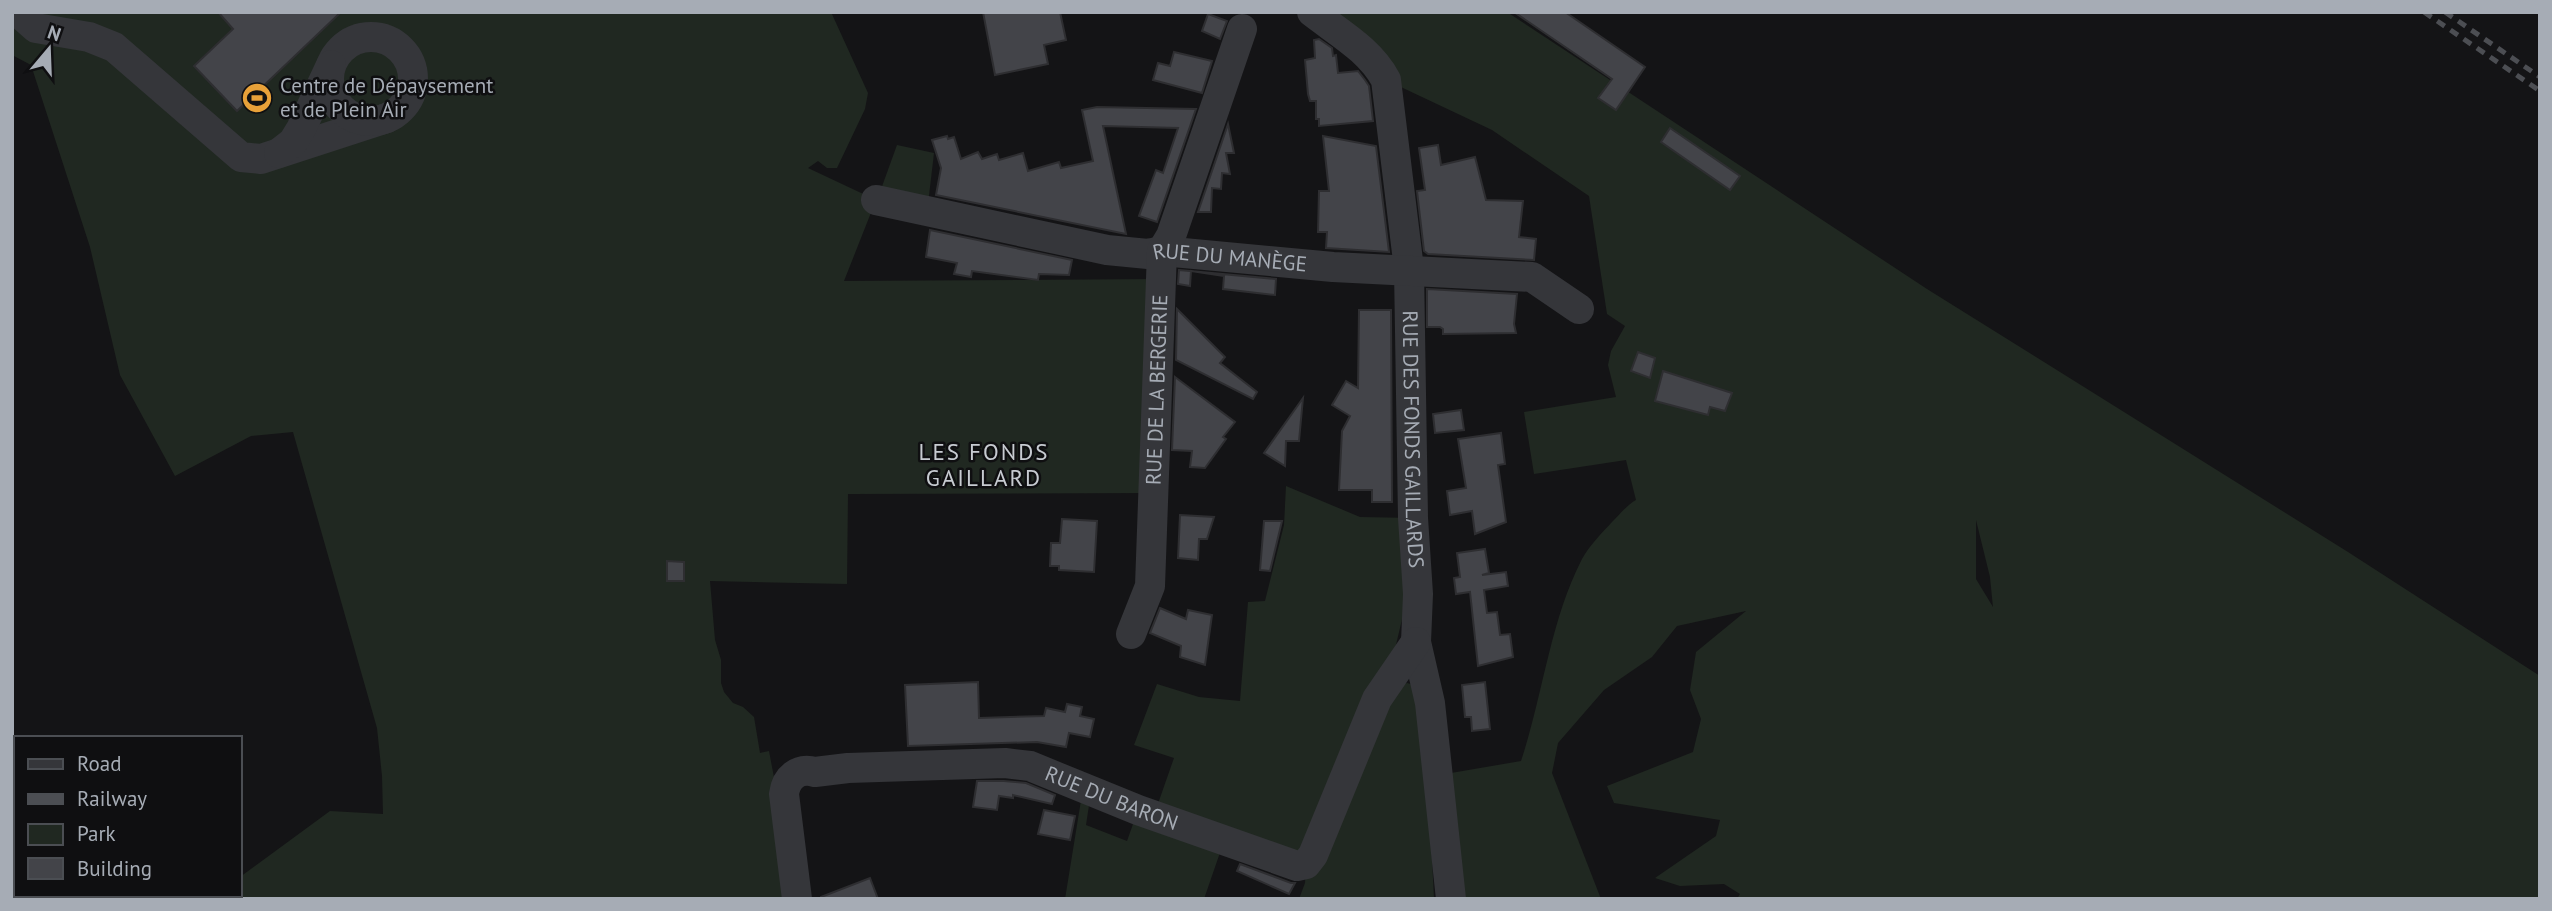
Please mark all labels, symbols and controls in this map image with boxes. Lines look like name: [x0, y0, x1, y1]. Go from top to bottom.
north arrow: [14, 14, 84, 84]
text: N: [45, 20, 64, 46]
place label: Centre de Dépaysement et de Plein Air: [280, 72, 493, 123]
sports icon: Centre de Dépaysement et de Plein Air: [240, 81, 274, 115]
street label: RUE DU MANÈGE: [1150, 237, 1308, 277]
street label: RUE DE LA BERGERIE: [1140, 294, 1173, 486]
street label: RUE DES FONDS GAILLARDS: [1397, 310, 1430, 569]
district label: LES FONDS GAILLARD: [919, 437, 1049, 492]
legend: [14, 736, 242, 897]
text: Road: [77, 750, 121, 777]
street label: RUE DU BARON: [1041, 760, 1182, 836]
text: Railway: [77, 785, 147, 812]
text: Park: [77, 820, 116, 847]
text: Building: [77, 855, 152, 882]

